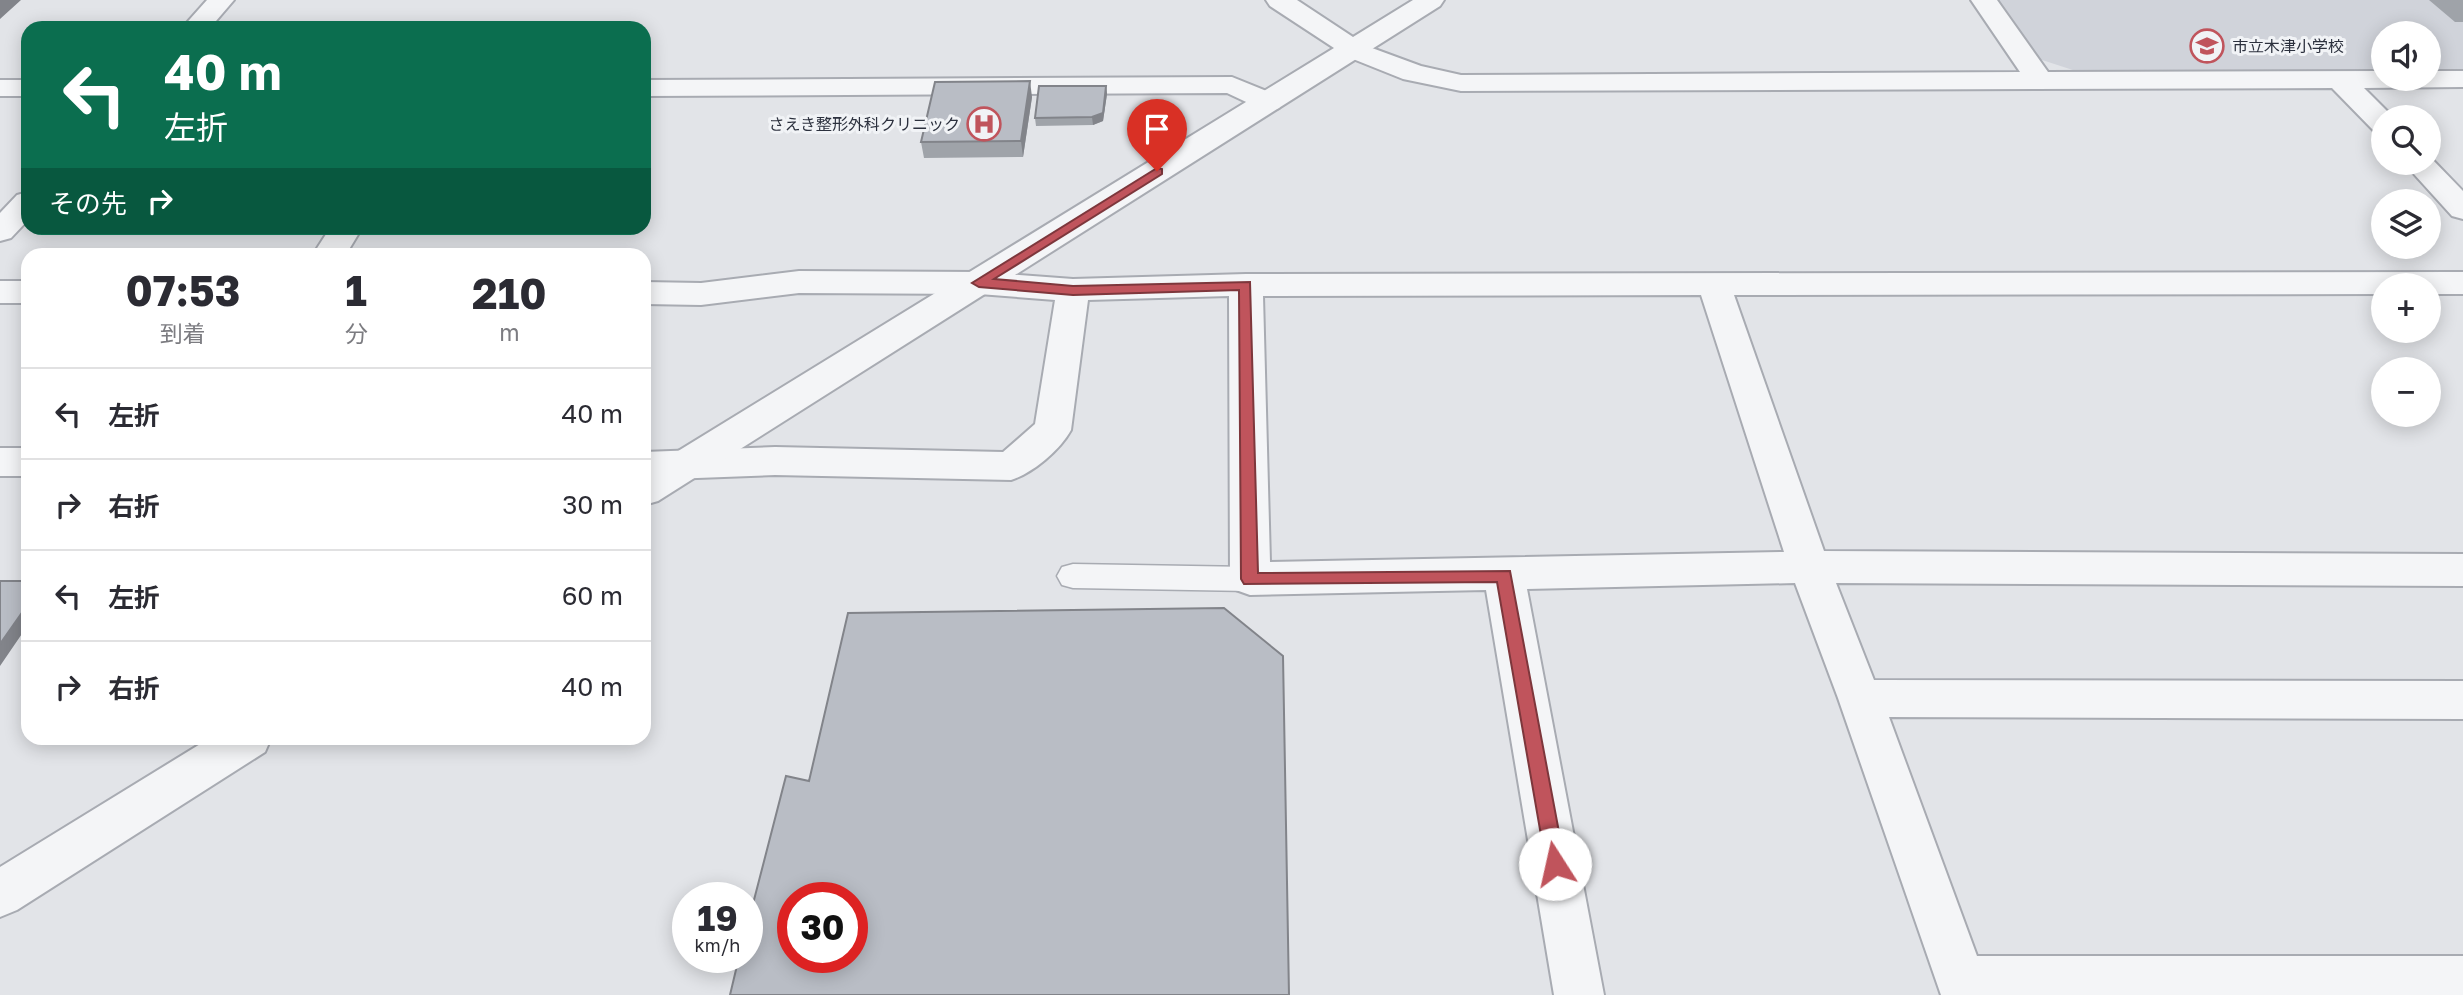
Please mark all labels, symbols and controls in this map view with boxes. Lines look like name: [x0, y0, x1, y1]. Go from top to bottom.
map controls: [2371, 21, 2441, 427]
button: sound: [2371, 21, 2441, 91]
school or university icon: 市立木津小学校: [2188, 27, 2226, 65]
place label: 市立木津小学校: [2232, 36, 2344, 56]
text: 40 m: [164, 42, 282, 101]
icon: left: [49, 49, 140, 140]
pin: [1127, 99, 1187, 171]
hospital icon: さえき整形外科クリニック: [965, 105, 1003, 143]
button: search: [2371, 105, 2441, 175]
text: 左折: [164, 108, 228, 146]
icon: arrive: [1138, 110, 1176, 148]
place label: さえき整形外科クリニック: [768, 114, 960, 134]
icon: right: [141, 182, 179, 220]
text: その先: [49, 188, 127, 219]
button: layers: [2371, 189, 2441, 259]
text: 07:53: [125, 265, 240, 315]
text: 1: [345, 265, 367, 315]
text: 210: [472, 268, 547, 318]
button: +: [2371, 273, 2441, 343]
text: m: [499, 318, 520, 346]
text: 到着: [160, 319, 206, 347]
text: 分: [345, 319, 368, 347]
button: −: [2371, 357, 2441, 427]
icon: left: [49, 395, 87, 433]
text: 40 m: [562, 398, 623, 429]
text: 左折: [108, 400, 160, 431]
icon: right: [49, 486, 87, 524]
text: 30 m: [562, 489, 623, 520]
text: 右折: [108, 491, 160, 522]
icon: left: [49, 577, 87, 615]
text: 60 m: [562, 580, 623, 611]
text: 左折: [108, 582, 160, 613]
icon: right: [49, 668, 87, 706]
text: 40 m: [562, 671, 623, 702]
text: 右折: [108, 673, 160, 704]
position arrow: [1518, 827, 1592, 901]
speed limit sign: 30: [777, 882, 868, 973]
text: 19: [697, 897, 738, 939]
text: km/h: [695, 934, 740, 956]

